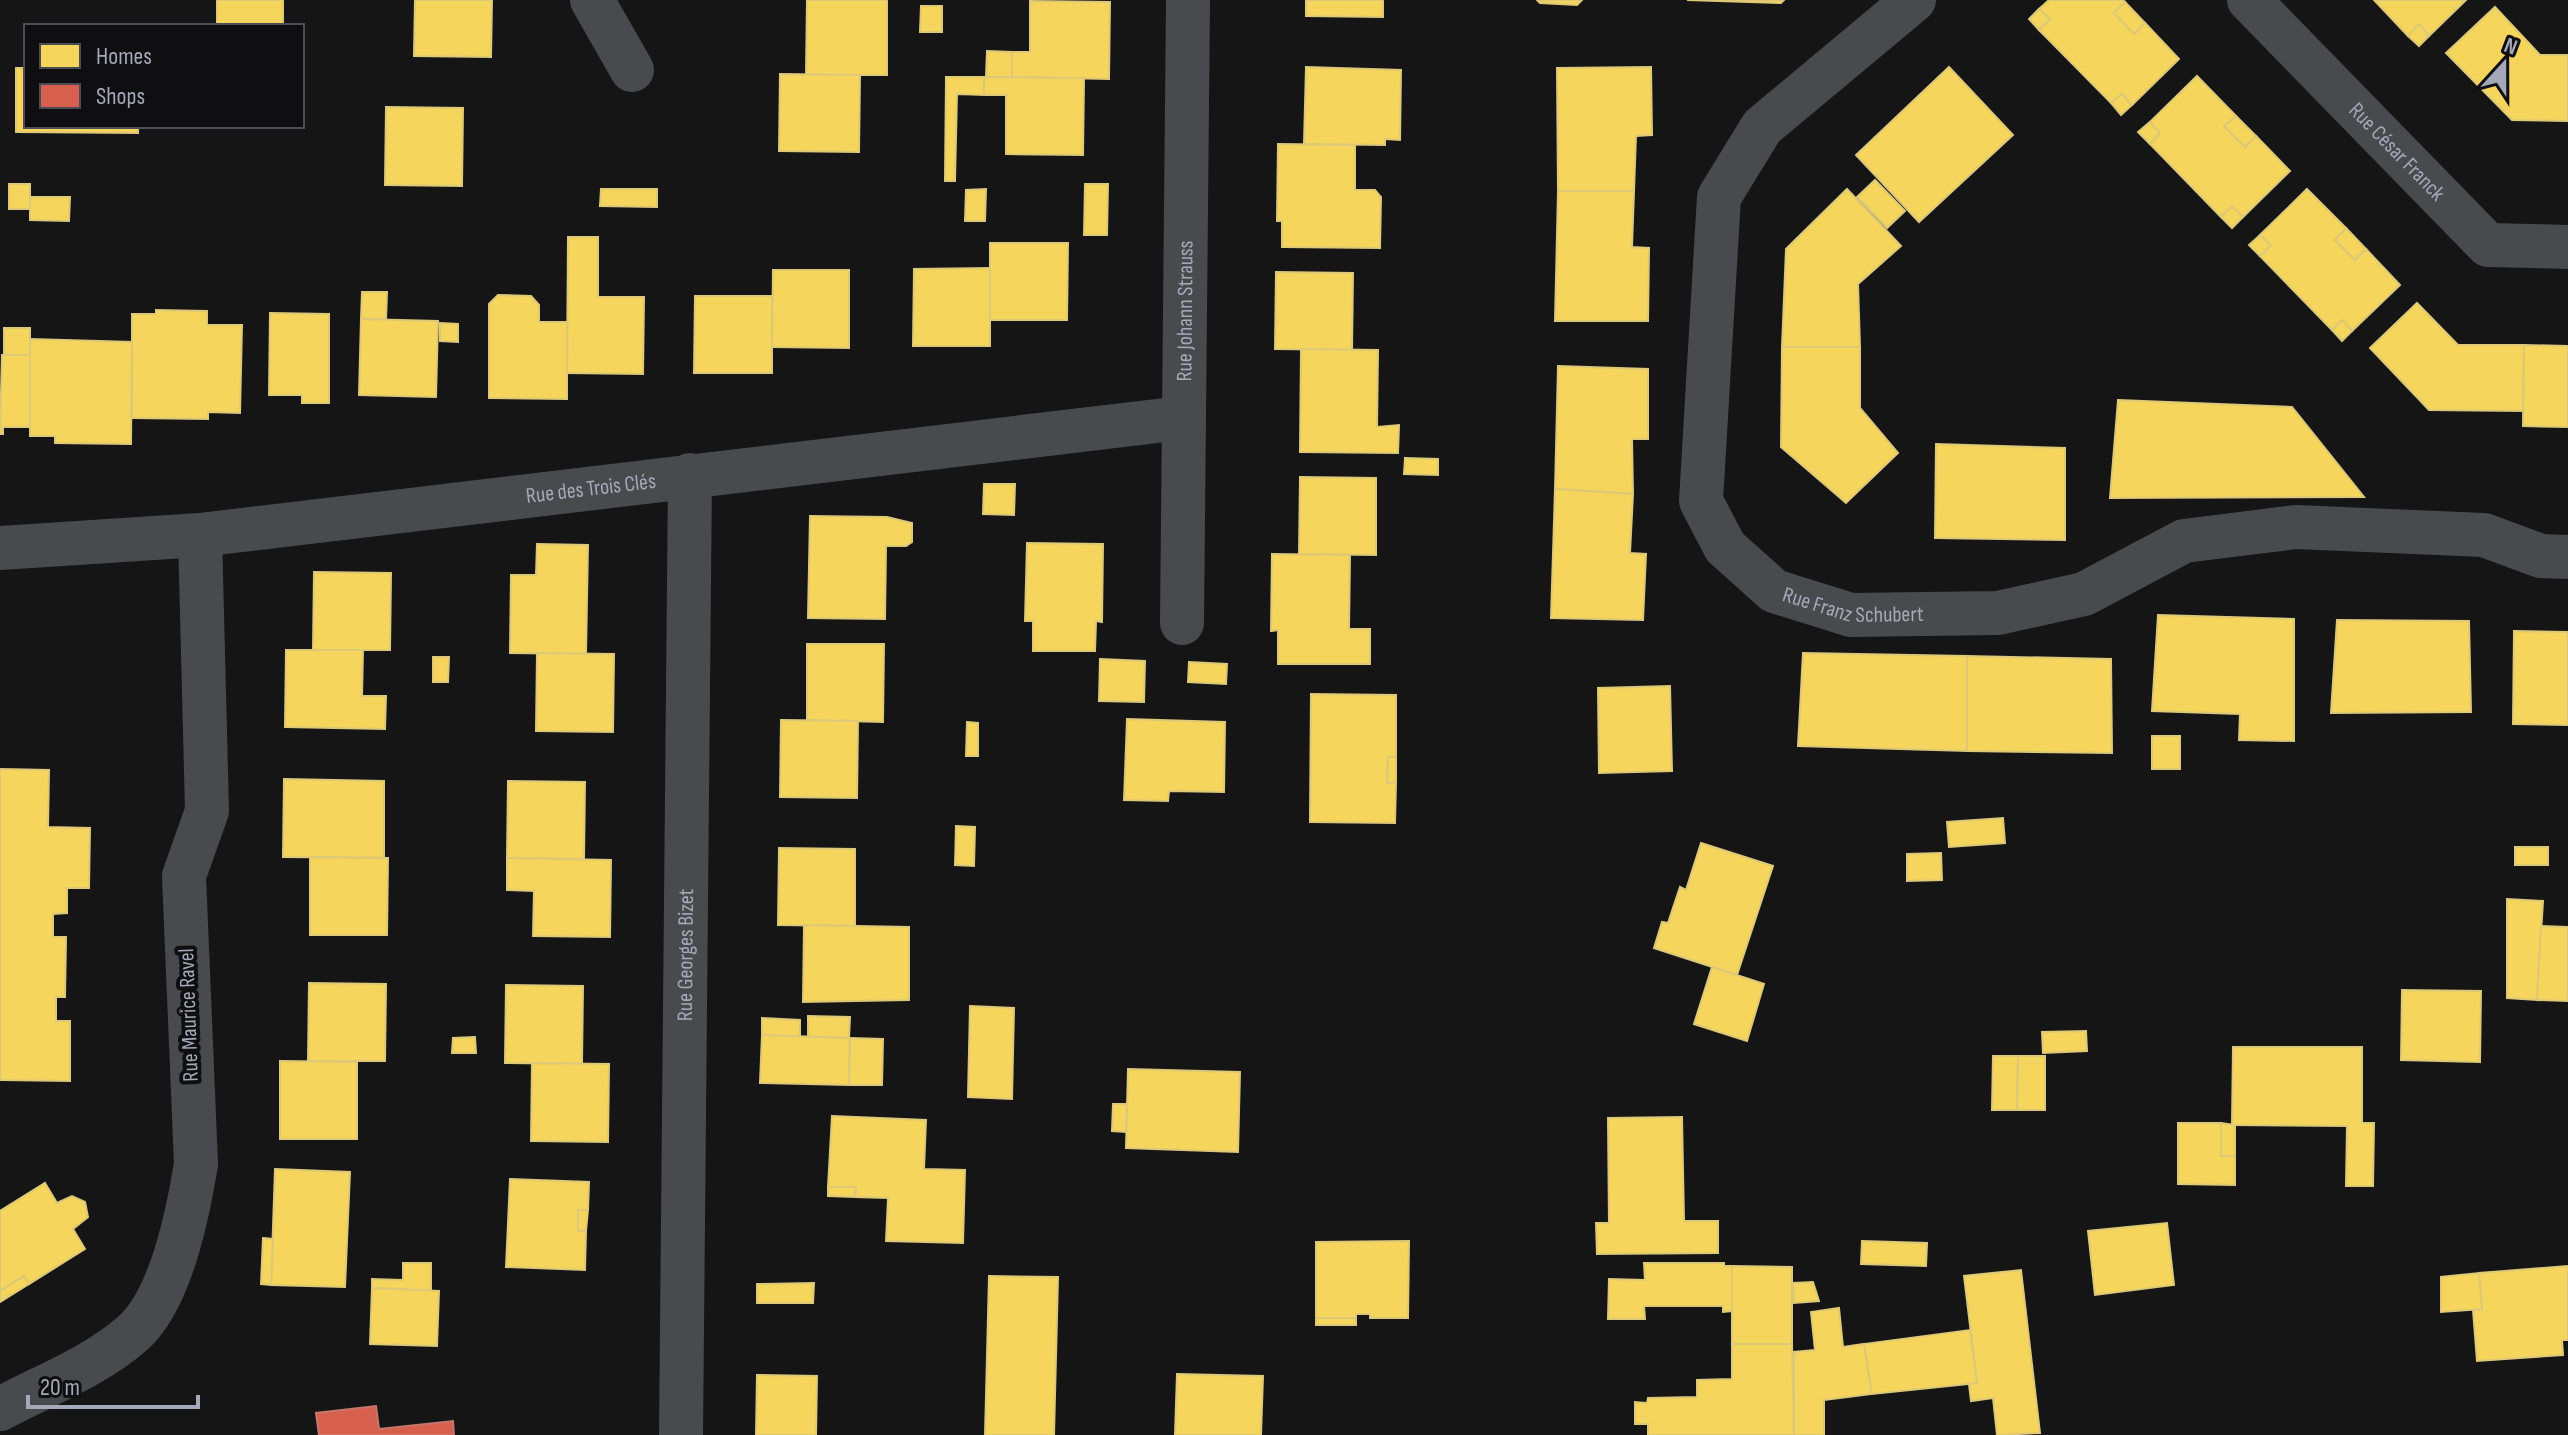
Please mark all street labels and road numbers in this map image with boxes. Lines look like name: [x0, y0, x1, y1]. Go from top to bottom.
street label: Rue César Franck: [2343, 97, 2451, 207]
street label: Rue Johann Strauss: [1171, 240, 1199, 382]
street label: Rue des Trois Clés: [524, 467, 657, 510]
street label: Rue Franz Schubert: [1779, 581, 1924, 628]
street label: Rue Georges Bizet: [671, 888, 700, 1021]
street label: Rue Maurice Ravel: [173, 948, 205, 1082]

